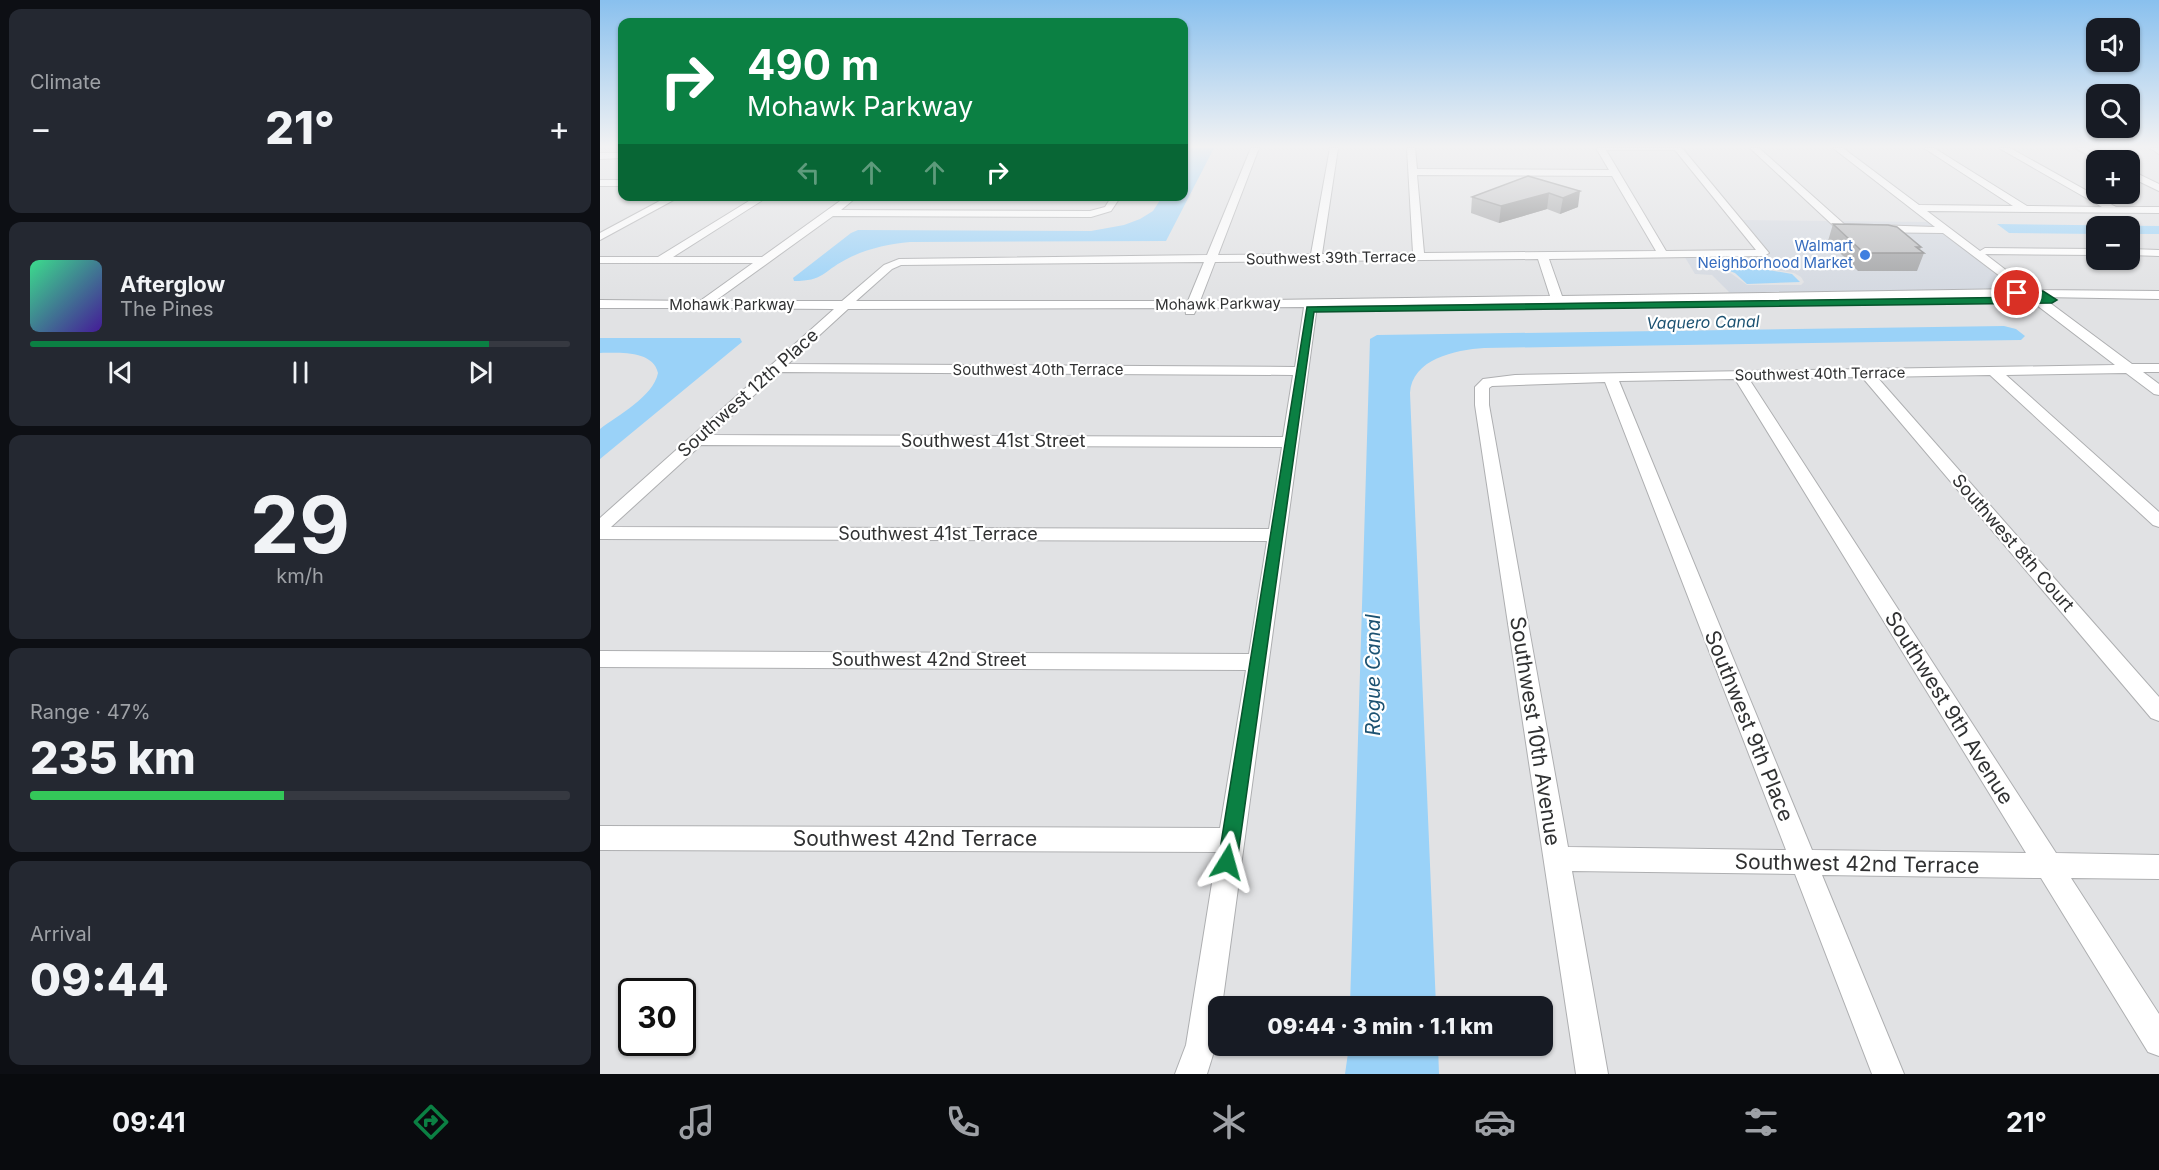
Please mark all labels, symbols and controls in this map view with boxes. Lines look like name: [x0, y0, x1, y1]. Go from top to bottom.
map controls: [2086, 18, 2140, 270]
button: sound: [2086, 18, 2140, 72]
text: 490 m: [747, 39, 879, 90]
icon: right: [648, 42, 726, 120]
text: Climate: [30, 70, 101, 94]
button: search: [2086, 84, 2140, 138]
text: Mohawk Parkway: [747, 90, 973, 123]
text: 21°: [265, 100, 335, 155]
text: −: [30, 108, 52, 148]
text: +: [548, 108, 570, 148]
button: +: [2086, 150, 2140, 204]
icon: left: [792, 156, 825, 189]
icon: ahead: [855, 156, 888, 189]
icon: ahead: [918, 156, 951, 189]
icon: right: [981, 156, 1014, 189]
button: −: [2086, 216, 2140, 270]
place label: Walmart Neighborhood Market: [1698, 236, 1853, 272]
street label: Southwest 39th Terrace: [1246, 247, 1416, 268]
marker: Walmart Neighborhood Market: [1858, 248, 1872, 262]
pin: [1991, 267, 2042, 318]
text: Afterglow: [120, 271, 225, 297]
icon: arrive: [2000, 276, 2033, 309]
street label: Mohawk Parkway: [1155, 293, 1282, 314]
street label: Mohawk Parkway: [669, 295, 795, 314]
text: The Pines: [120, 297, 214, 321]
water label: Vaquero Canal: [1646, 311, 1760, 333]
street label: Southwest 12th Place: [673, 324, 822, 461]
icon: previous: [104, 356, 137, 389]
icon: pause: [284, 356, 317, 389]
icon: next: [464, 356, 497, 389]
street label: Southwest 40th Terrace: [953, 360, 1123, 379]
street label: Southwest 40th Terrace: [1734, 363, 1906, 384]
street label: Southwest 41st Street: [901, 430, 1085, 451]
street label: Southwest 8th Court: [1948, 470, 2079, 616]
text: 29: [250, 477, 350, 572]
street label: Southwest 41st Terrace: [838, 523, 1038, 544]
text: km/h: [276, 564, 324, 588]
street label: Southwest 9th Avenue: [1880, 607, 2019, 809]
water label: Rogue Canal: [1361, 614, 1385, 736]
street label: Southwest 10th Avenue: [1505, 615, 1566, 847]
street label: Southwest 9th Place: [1700, 627, 1799, 825]
street label: Southwest 42nd Street: [832, 649, 1027, 670]
text: Range · 47%: [30, 700, 151, 724]
text: 235 km: [30, 730, 196, 785]
street label: Southwest 42nd Terrace: [793, 826, 1037, 851]
position arrow: [1195, 830, 1259, 894]
street label: Southwest 42nd Terrace: [1735, 849, 1979, 878]
text: Arrival: [30, 922, 92, 946]
text: 09:44: [30, 952, 169, 1007]
speed limit sign: 30: [618, 978, 696, 1056]
text: 09:44 · 3 min · 1.1 km: [1268, 1013, 1493, 1039]
icon: directions: [410, 1101, 452, 1143]
icon: music: [676, 1101, 718, 1143]
icon: phone: [942, 1101, 984, 1143]
icon: climate: [1208, 1101, 1250, 1143]
icon: car: [1474, 1101, 1516, 1143]
icon: filters: [1740, 1101, 1782, 1143]
text: 09:41: [112, 1106, 186, 1139]
text: 21°: [2006, 1106, 2047, 1139]

